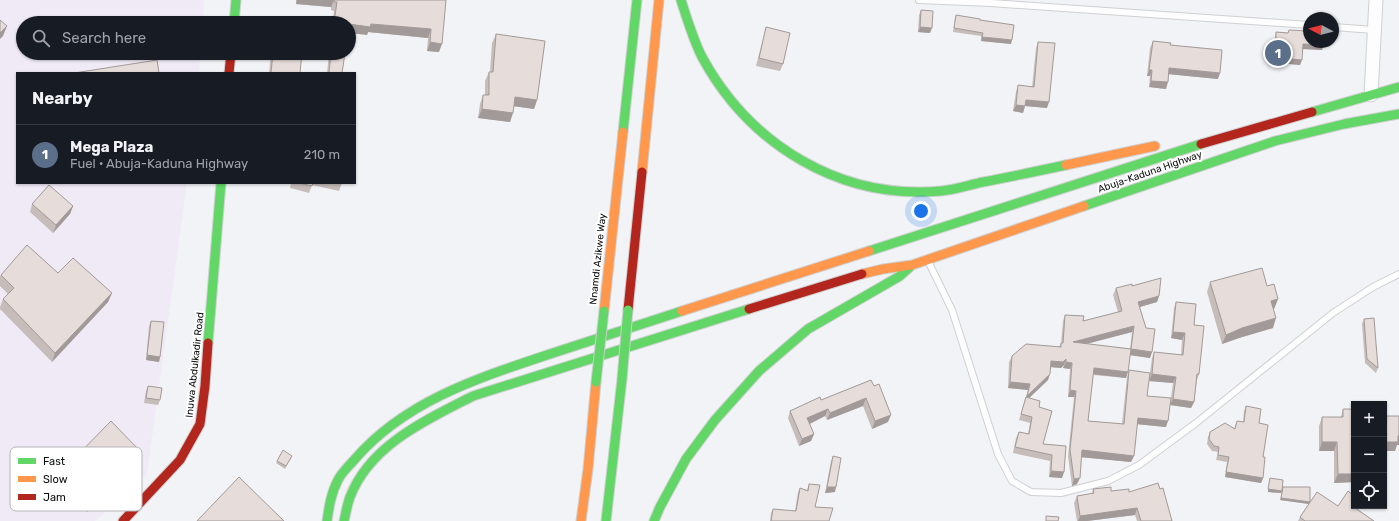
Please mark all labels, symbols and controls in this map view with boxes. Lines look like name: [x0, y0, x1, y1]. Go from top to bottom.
north arrow: [1303, 12, 1339, 48]
search box: [16, 16, 356, 60]
icon: search: [30, 27, 52, 49]
text: Search here: [62, 29, 146, 47]
pin: 1: [1265, 38, 1291, 68]
text: Nearby: [32, 88, 93, 108]
text: Mega Plaza: [70, 138, 153, 156]
text: 1: [42, 147, 48, 162]
text: 210 m: [304, 147, 340, 162]
street label: Abuja-Kaduna Highway: [1096, 148, 1204, 195]
text: Fuel · Abuja-Kaduna Highway: [70, 156, 248, 171]
your location: [911, 201, 931, 221]
street label: Nnamdi Azikwe Way: [587, 212, 609, 305]
street label: Inuwa Abdulkadir Road: [183, 312, 207, 418]
map controls: [1351, 401, 1387, 509]
button: +: [1351, 401, 1387, 437]
button: −: [1351, 437, 1387, 473]
legend: [10, 447, 142, 511]
text: Fast: [43, 455, 66, 468]
text: Slow: [43, 473, 68, 486]
button: locate: [1351, 473, 1387, 509]
text: Jam: [43, 491, 66, 504]

